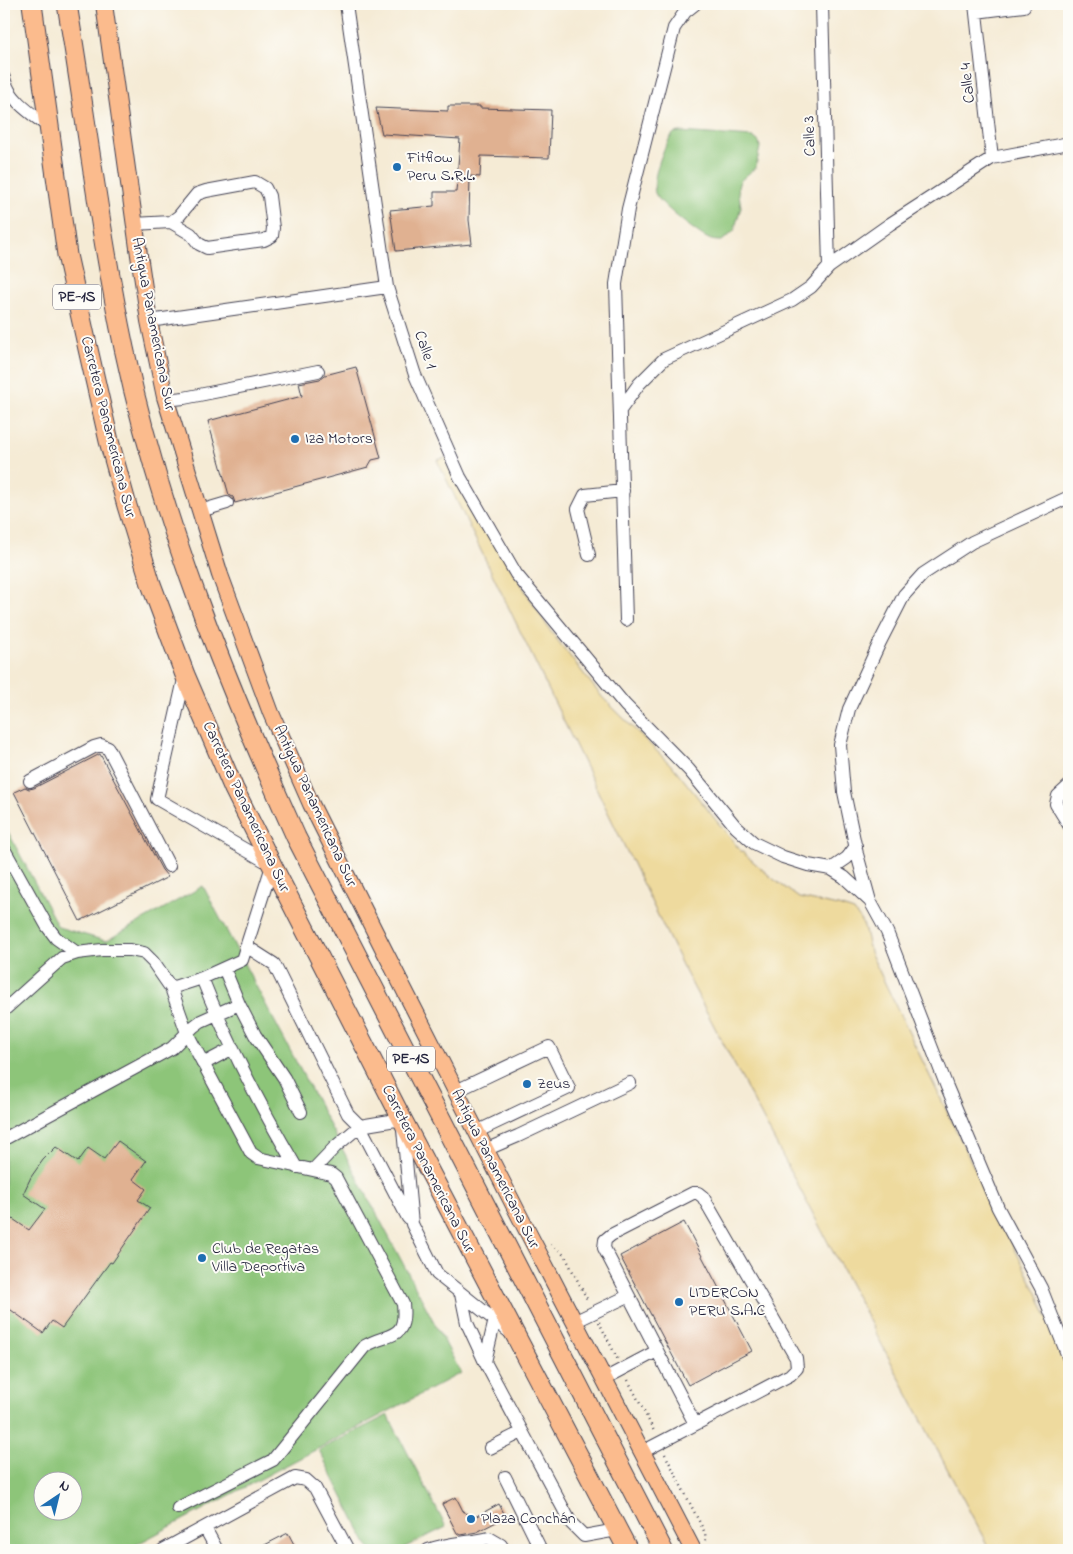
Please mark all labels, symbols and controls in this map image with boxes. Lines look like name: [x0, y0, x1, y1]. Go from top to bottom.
street label: Calle 4: [954, 61, 982, 104]
street label: Calle 3: [797, 115, 823, 157]
place label: Fitflow Peru S.R.L.: [406, 146, 475, 188]
marker: Fitflow Peru S.R.L.: [391, 161, 403, 173]
street label: Antigua Panamericana Sur: [124, 235, 182, 413]
road number: PE-1S: [53, 284, 101, 310]
street label: Calle 1: [407, 328, 443, 372]
street label: Carretera Panamericana Sur: [74, 334, 142, 520]
place label: Iza Motors: [305, 427, 373, 451]
marker: Iza Motors: [289, 433, 301, 445]
street label: Carretera Panamericana Sur: [196, 718, 296, 896]
street label: Antigua Panamericana Sur: [267, 721, 363, 891]
road number: PE-1S: [387, 1046, 435, 1072]
place label: Zeus: [537, 1072, 571, 1096]
marker: Zeus: [521, 1078, 533, 1090]
street label: Carretera Panamericana Sur: [375, 1081, 481, 1257]
street label: Antigua Panamericana Sur: [444, 1085, 546, 1253]
place label: Club de Regatas Villa Deportiva: [211, 1237, 319, 1279]
marker: Club de Regatas Villa Deportiva: [196, 1252, 208, 1264]
place label: LIDERCON PERU S.A.C: [689, 1281, 766, 1323]
marker: LIDERCON PERU S.A.C: [673, 1296, 685, 1308]
north arrow: [32, 1472, 82, 1522]
text: N: [55, 1475, 74, 1498]
place label: Plaza Conchán: [481, 1507, 576, 1531]
marker: Plaza Conchán: [465, 1513, 477, 1525]

